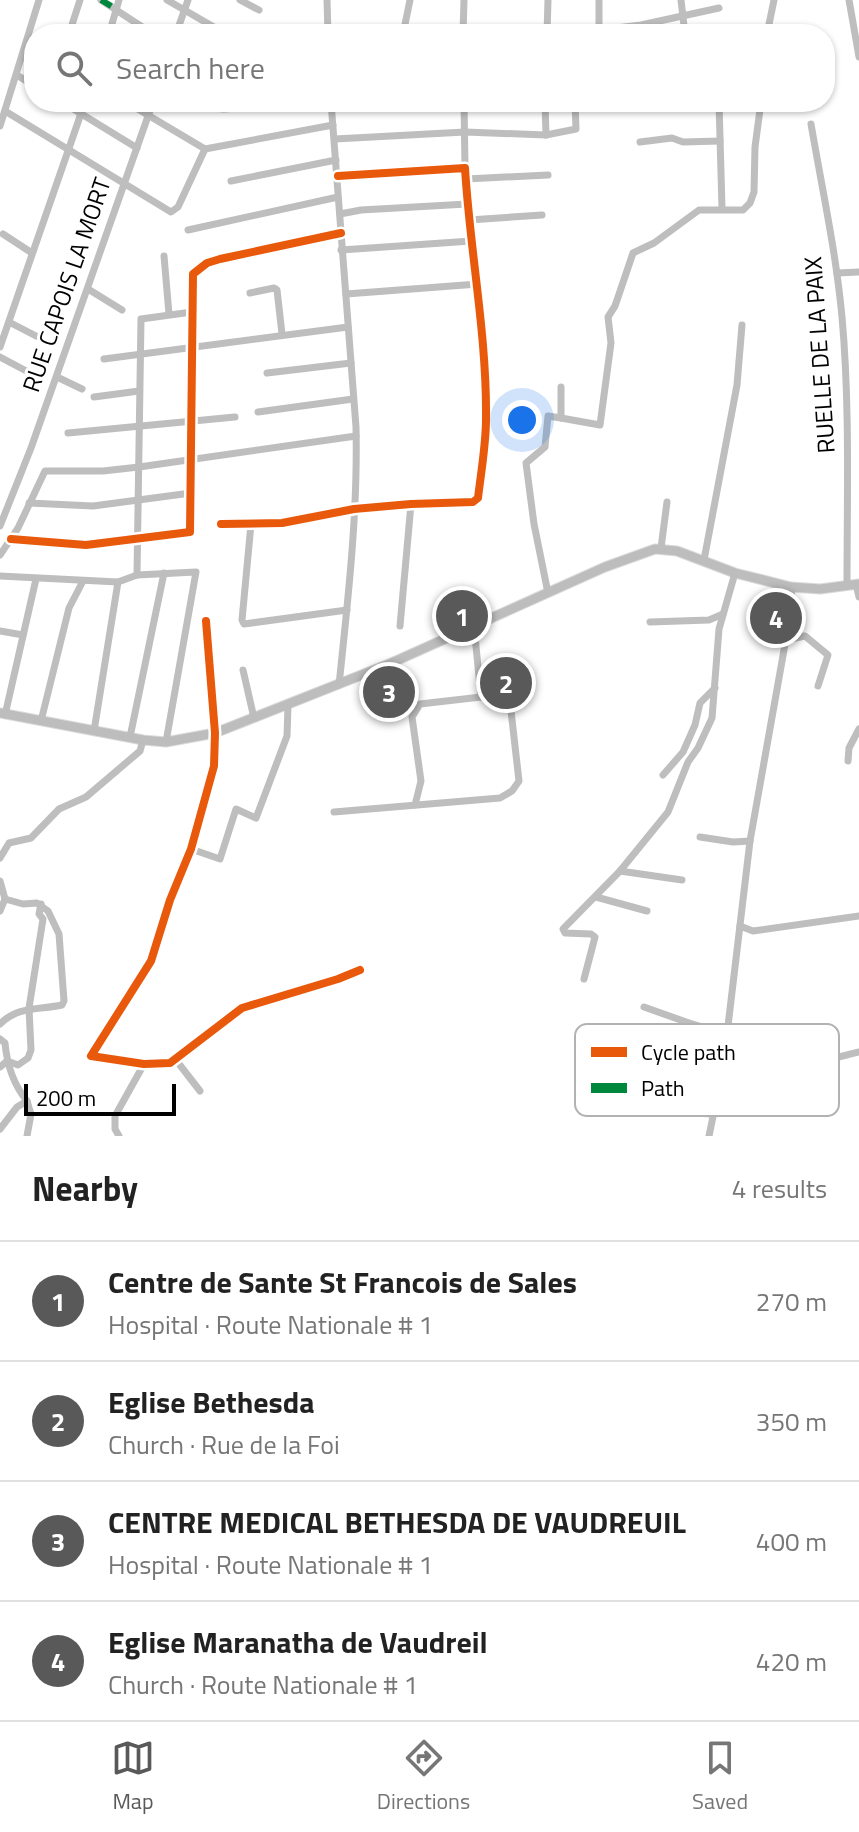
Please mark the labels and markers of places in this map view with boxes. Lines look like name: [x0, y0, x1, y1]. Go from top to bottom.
pin: 1: [436, 586, 488, 646]
pin: 4: [750, 588, 802, 648]
pin: 2: [480, 653, 532, 713]
pin: 3: [363, 662, 415, 722]

